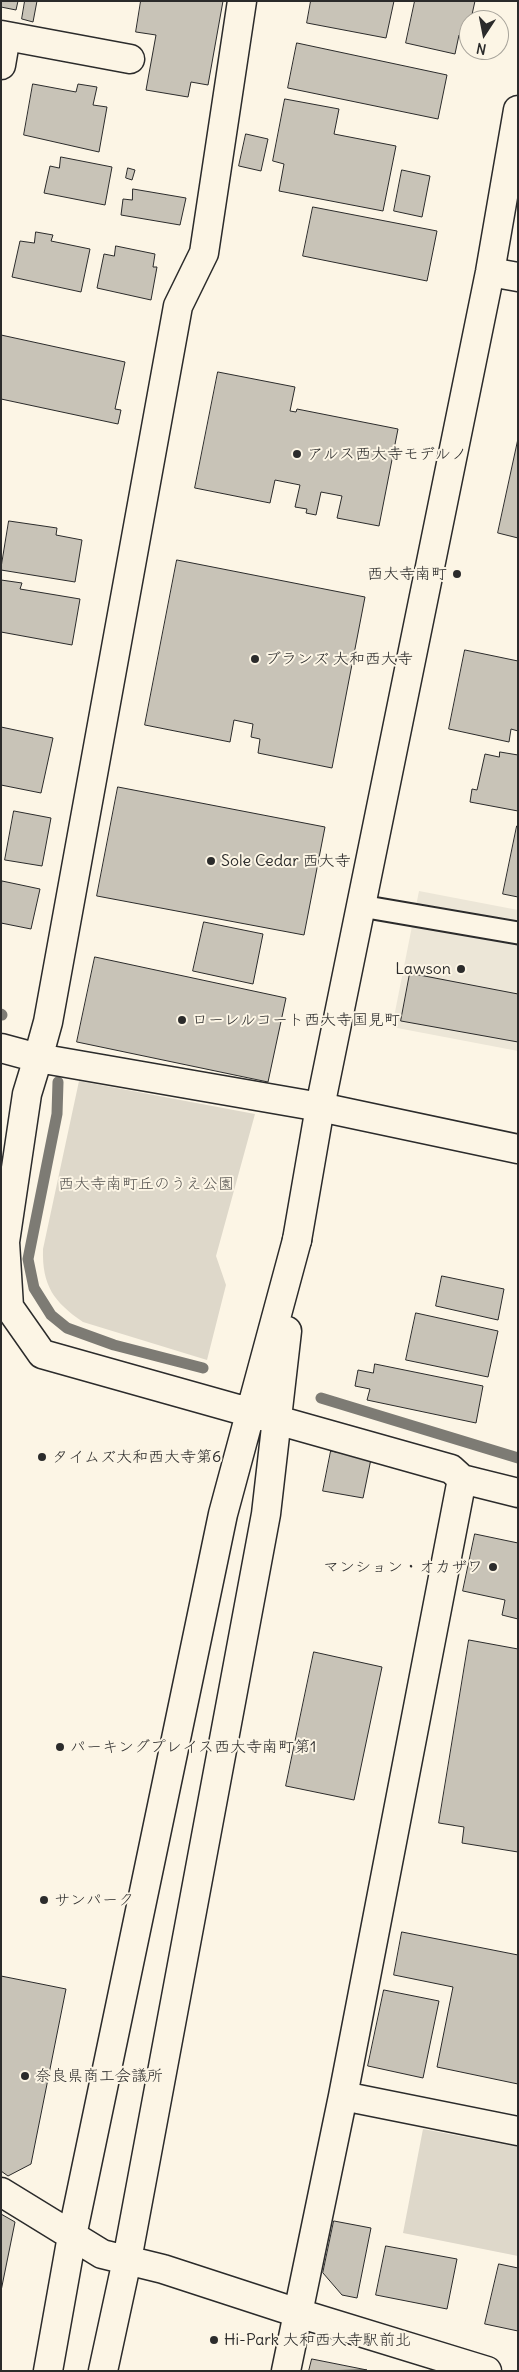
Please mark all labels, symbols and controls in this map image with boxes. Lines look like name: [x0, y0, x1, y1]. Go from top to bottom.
north arrow: [459, 10, 509, 60]
text: N: [475, 39, 488, 59]
place label: アルス西大寺モデルノ: [307, 444, 467, 464]
marker: アルス西大寺モデルノ: [291, 448, 303, 460]
place label: 西大寺南町: [367, 564, 447, 584]
marker: 西大寺南町: [451, 568, 463, 580]
place label: ブランズ 大和西大寺: [265, 649, 413, 669]
marker: ブランズ 大和西大寺: [249, 653, 261, 665]
place label: Sole Cedar 西大寺: [221, 851, 351, 871]
marker: Sole Cedar 西大寺: [205, 855, 217, 867]
place label: Lawson: [395, 959, 451, 979]
marker: Lawson: [455, 963, 467, 975]
place label: ローレルコート西大寺国見町: [192, 1010, 400, 1030]
marker: ローレルコート西大寺国見町: [176, 1014, 188, 1026]
park label: 西大寺南町丘のうえ公園: [58, 1174, 234, 1194]
place label: タイムズ大和西大寺第6: [52, 1447, 221, 1467]
marker: タイムズ大和西大寺第6: [36, 1451, 48, 1463]
place label: マンション・オカザワ: [323, 1557, 483, 1577]
marker: マンション・オカザワ: [487, 1561, 499, 1573]
place label: パーキングプレイス西大寺南町第1: [70, 1737, 316, 1757]
marker: パーキングプレイス西大寺南町第1: [54, 1741, 66, 1753]
place label: サンパーク: [54, 1890, 134, 1910]
marker: サンパーク: [38, 1894, 50, 1906]
place label: 奈良県商工会議所: [35, 2066, 163, 2086]
marker: 奈良県商工会議所: [19, 2070, 31, 2082]
place label: Hi-Park 大和西大寺駅前北: [224, 2330, 411, 2350]
marker: Hi-Park 大和西大寺駅前北: [208, 2334, 220, 2346]

